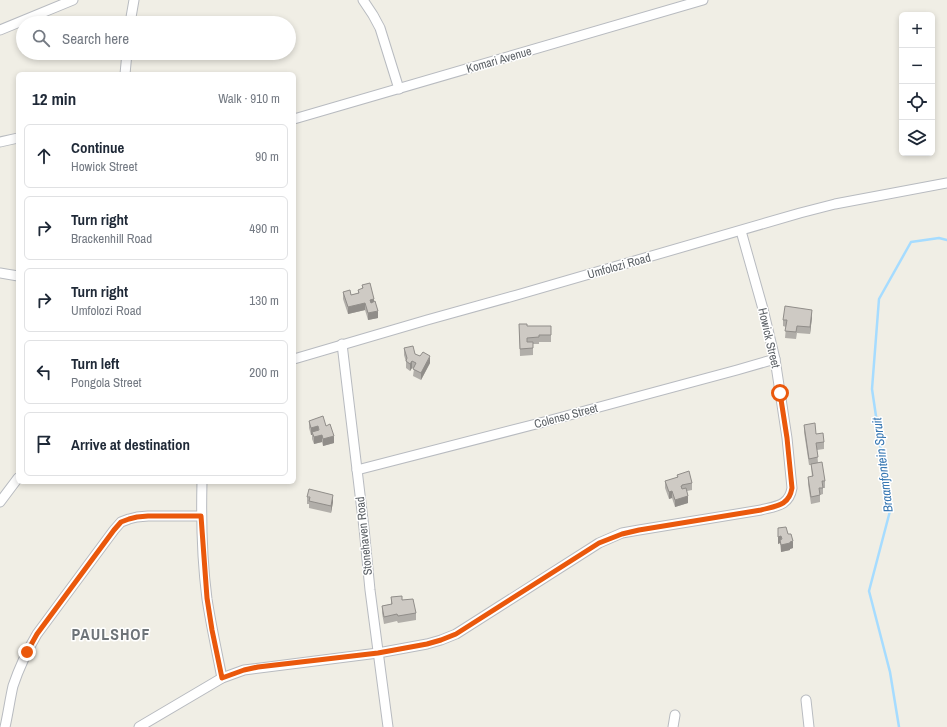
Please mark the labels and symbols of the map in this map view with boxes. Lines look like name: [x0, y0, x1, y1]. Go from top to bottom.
street label: Komari Avenue: [465, 43, 533, 77]
street label: Umfolozi Road: [586, 249, 652, 283]
street label: Howick Street: [754, 306, 784, 370]
route start: [771, 384, 789, 402]
street label: Colenso Street: [532, 400, 600, 432]
water label: Braamfontein Spruit: [868, 416, 897, 513]
street label: Stonehaven Road: [352, 496, 376, 576]
district label: PAULSHOF: [71, 623, 151, 645]
route end: [18, 643, 36, 661]

